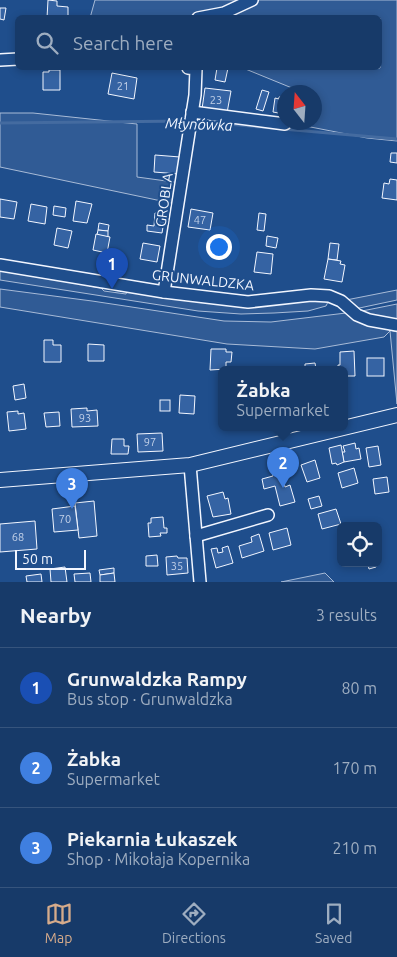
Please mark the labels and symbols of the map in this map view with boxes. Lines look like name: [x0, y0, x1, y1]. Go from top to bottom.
house number: 21: [117, 80, 129, 92]
north arrow: [277, 85, 322, 130]
house number: 23: [210, 94, 222, 106]
water label: Młynówka: [165, 114, 233, 134]
street label: GROBLA: [152, 172, 176, 228]
house number: 47: [194, 214, 206, 226]
your location: [206, 234, 232, 260]
pin: 1: [96, 248, 128, 289]
street label: GRUNWALDZKA: [151, 267, 255, 293]
house number: 93: [79, 412, 91, 424]
house number: 97: [144, 436, 156, 448]
pin: 2: [267, 447, 299, 488]
pin: 3: [56, 468, 88, 509]
house number: 70: [59, 513, 71, 525]
house number: 68: [12, 531, 24, 543]
scale bar: [15, 547, 86, 570]
house number: 35: [171, 560, 183, 572]

